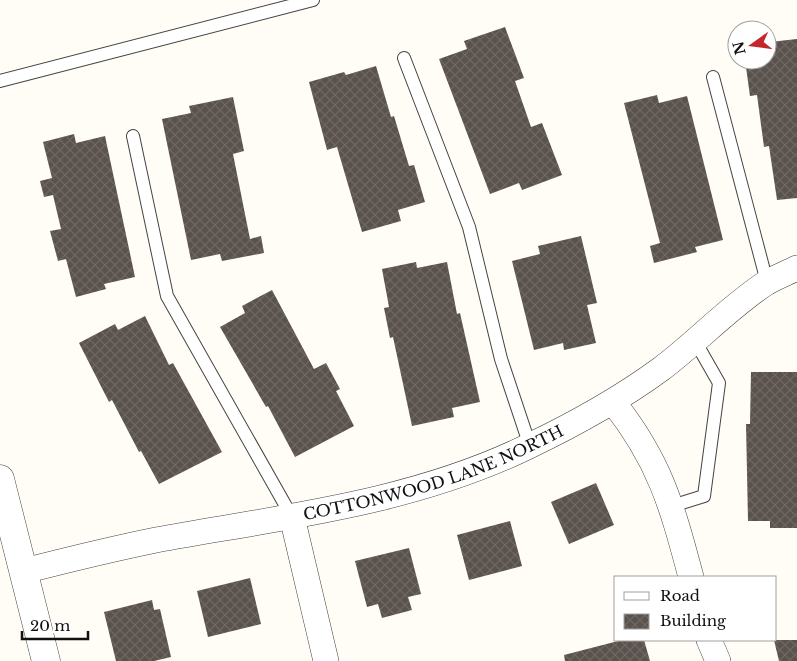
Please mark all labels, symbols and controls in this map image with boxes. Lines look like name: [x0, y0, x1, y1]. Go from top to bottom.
north arrow: [727, 20, 777, 70]
text: N: [729, 40, 750, 57]
street label: COTTONWOOD LANE NORTH: [301, 420, 567, 524]
legend: [614, 576, 777, 641]
text: Road: [660, 586, 700, 605]
scale bar: [22, 608, 89, 640]
text: Building: [660, 611, 727, 630]
text: 20 m: [30, 616, 70, 635]

